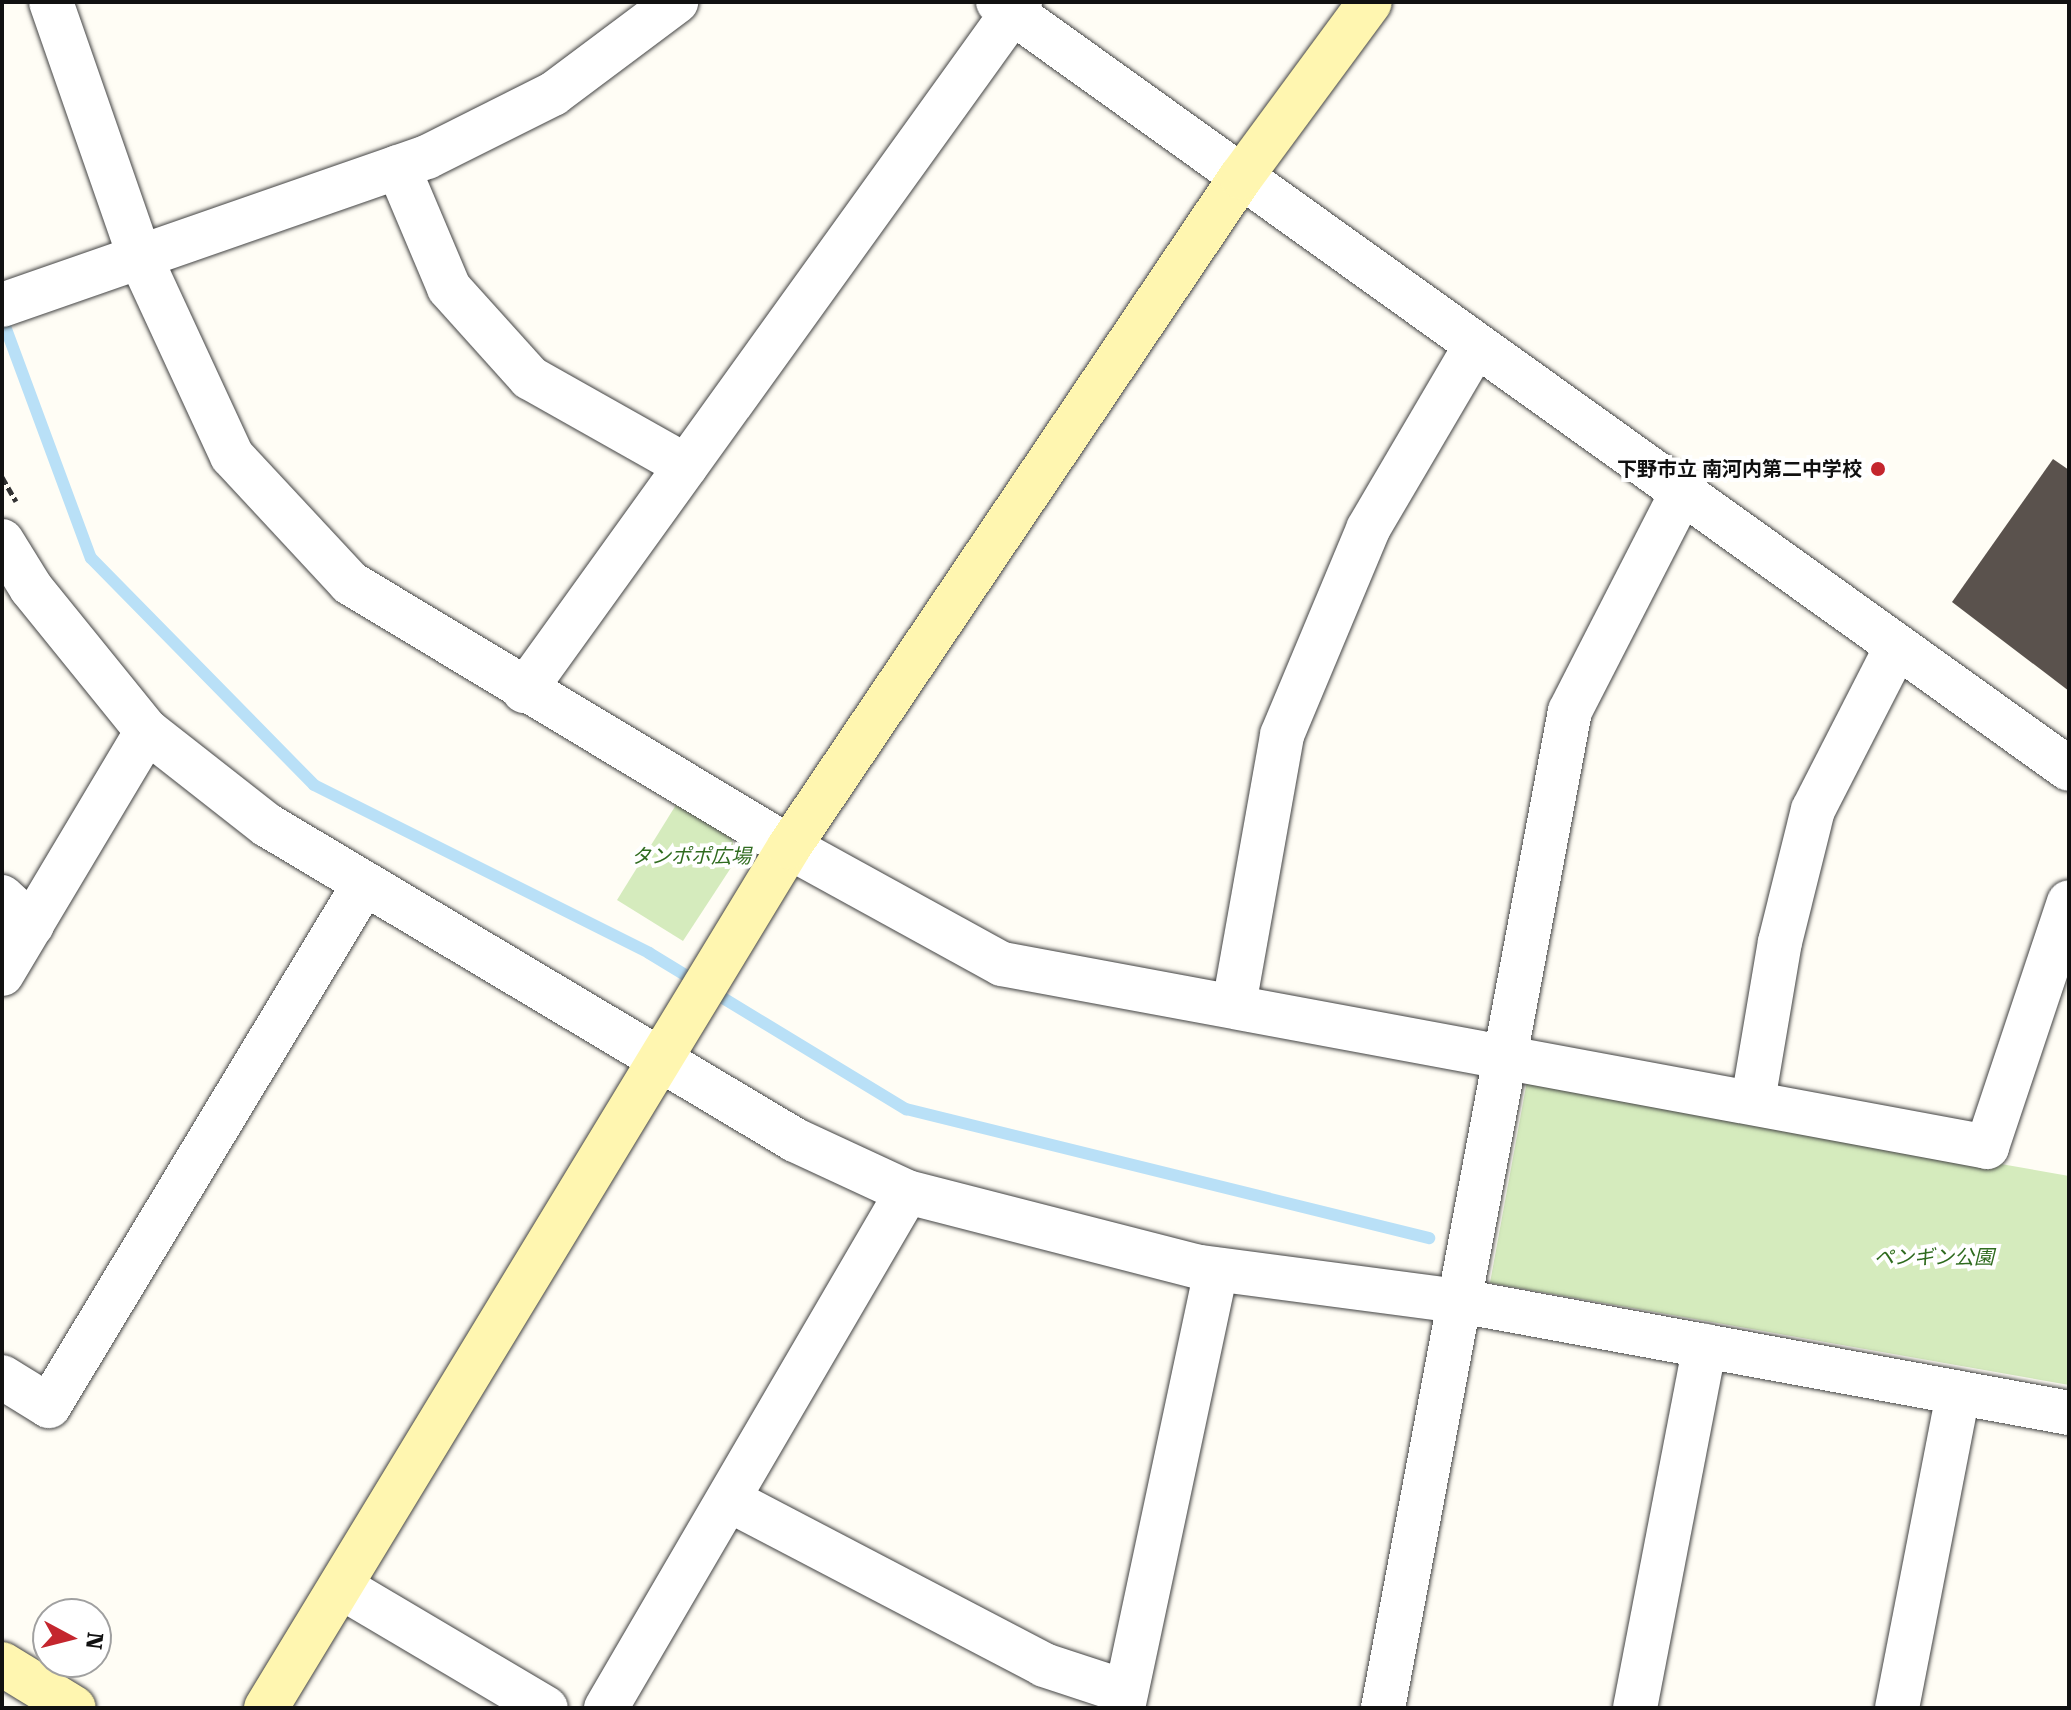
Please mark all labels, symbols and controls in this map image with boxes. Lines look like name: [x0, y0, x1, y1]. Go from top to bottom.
place label: 下野市立 南河内第二中学校: [1617, 457, 1862, 481]
marker: 下野市立 南河内第二中学校: [1869, 460, 1887, 478]
park label: タンポポ広場: [631, 844, 751, 868]
park label: ペンギン公園: [1874, 1245, 1994, 1269]
north arrow: [32, 1598, 112, 1678]
text: N: [81, 1631, 108, 1651]

